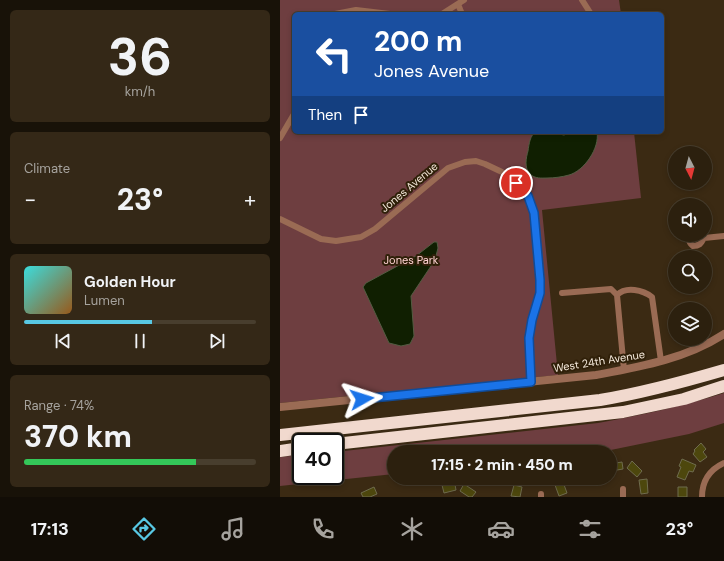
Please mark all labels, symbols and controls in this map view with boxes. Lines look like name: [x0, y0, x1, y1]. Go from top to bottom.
text: 36: [108, 23, 172, 91]
text: 200 m: [374, 23, 462, 60]
icon: left: [308, 28, 360, 80]
text: Jones Avenue: [374, 59, 489, 83]
text: km/h: [125, 83, 155, 100]
icon: arrive: [350, 104, 372, 126]
text: Then: [308, 105, 342, 125]
north arrow: [668, 146, 712, 190]
map controls: [668, 146, 712, 346]
street label: Jones Avenue: [378, 159, 440, 215]
text: Climate: [24, 160, 70, 177]
pin: [499, 166, 533, 200]
icon: arrive: [505, 172, 527, 194]
text: 23°: [117, 180, 163, 219]
text: −: [24, 185, 36, 214]
text: +: [244, 185, 256, 214]
button: sound: [668, 198, 712, 242]
button: search: [668, 250, 712, 294]
park label: Jones Park: [384, 253, 439, 267]
text: Golden Hour: [84, 272, 176, 292]
text: Lumen: [84, 292, 125, 309]
button: layers: [668, 302, 712, 346]
icon: previous: [52, 330, 74, 352]
icon: pause: [129, 330, 151, 352]
icon: next: [206, 330, 228, 352]
street label: West 24th Avenue: [552, 347, 646, 375]
position arrow: [341, 378, 383, 420]
text: Range · 74%: [24, 397, 94, 414]
text: 370 km: [24, 417, 132, 456]
speed limit sign: 40: [292, 433, 344, 485]
text: 17:15 · 2 min · 450 m: [431, 455, 573, 475]
icon: directions: [130, 515, 158, 543]
icon: music: [219, 515, 247, 543]
icon: phone: [309, 515, 337, 543]
icon: climate: [398, 515, 426, 543]
icon: car: [487, 515, 515, 543]
icon: filters: [576, 515, 604, 543]
text: 17:13: [31, 517, 69, 541]
text: 23°: [666, 517, 693, 541]

